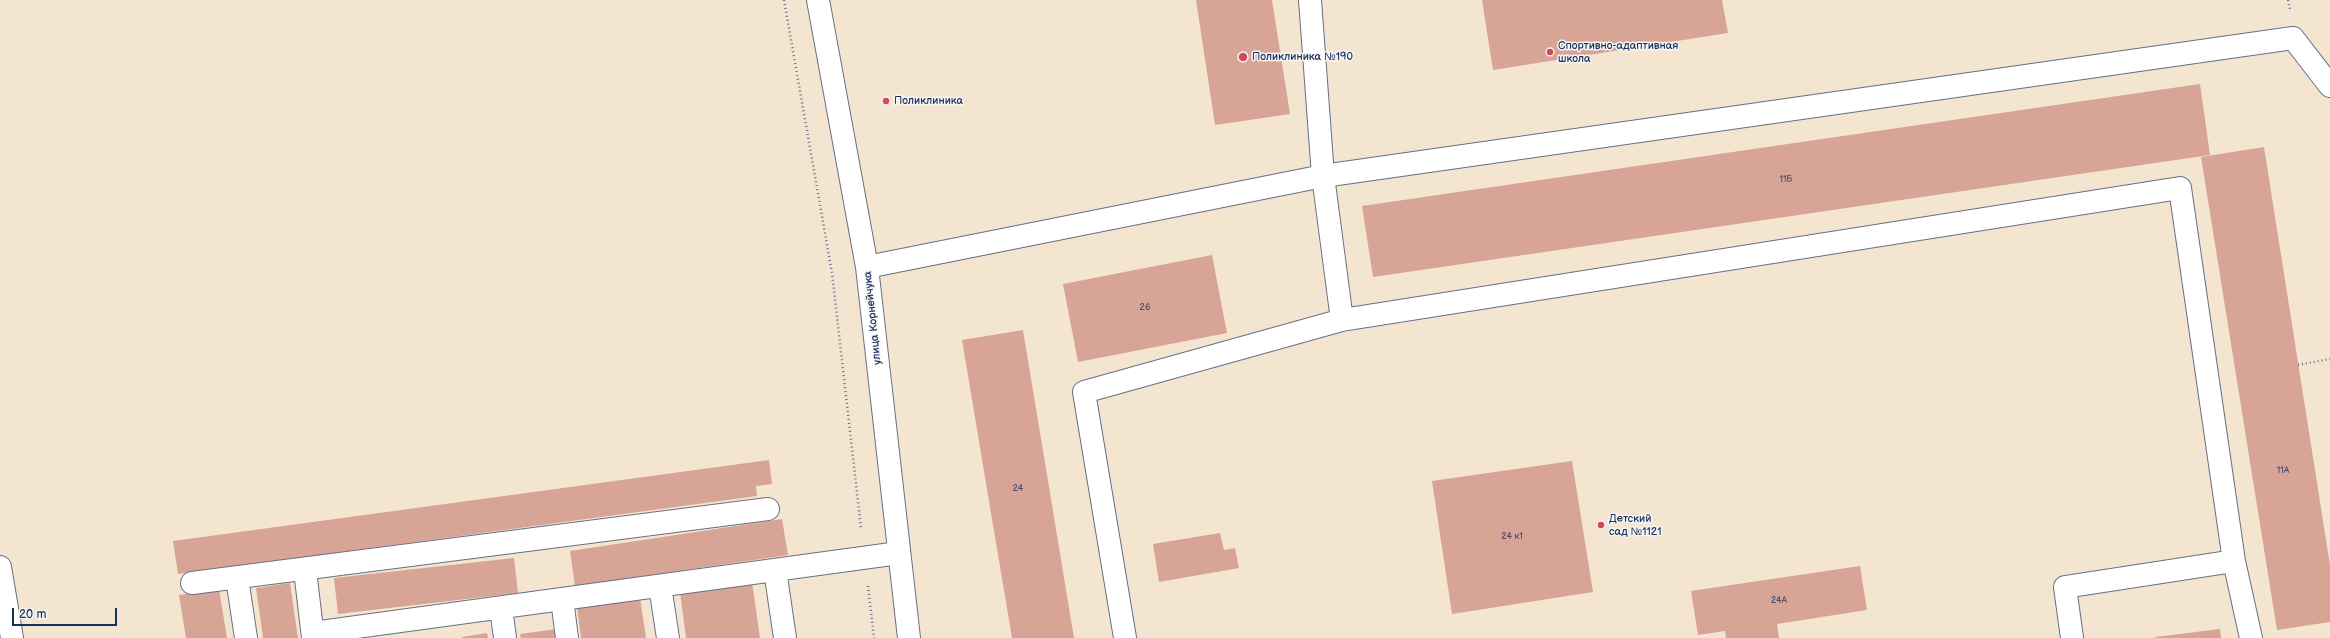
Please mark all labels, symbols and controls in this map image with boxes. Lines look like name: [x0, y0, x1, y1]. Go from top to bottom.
place label: Спортивно-адаптивная школа: [1558, 39, 1678, 65]
marker: Спортивно-адаптивная школа: [1545, 47, 1555, 57]
place label: Поликлиника №190: [1252, 50, 1353, 64]
marker: Поликлиника №190: [1237, 51, 1249, 63]
place label: Поликлиника: [894, 94, 963, 108]
marker: Поликлиника: [881, 96, 891, 106]
house number: 11Б: [1779, 175, 1793, 185]
street label: улица Корнейчука: [862, 271, 884, 365]
house number: 26: [1140, 303, 1150, 313]
house number: 11А: [2277, 466, 2289, 476]
house number: 24: [1013, 484, 1023, 494]
place label: Детский сад №1121: [1609, 512, 1661, 538]
marker: Детский сад №1121: [1596, 520, 1606, 530]
house number: 24 к1: [1501, 532, 1523, 542]
house number: 24А: [1771, 596, 1787, 606]
scale bar: [14, 600, 119, 626]
text: 20 m: [19, 607, 46, 622]

